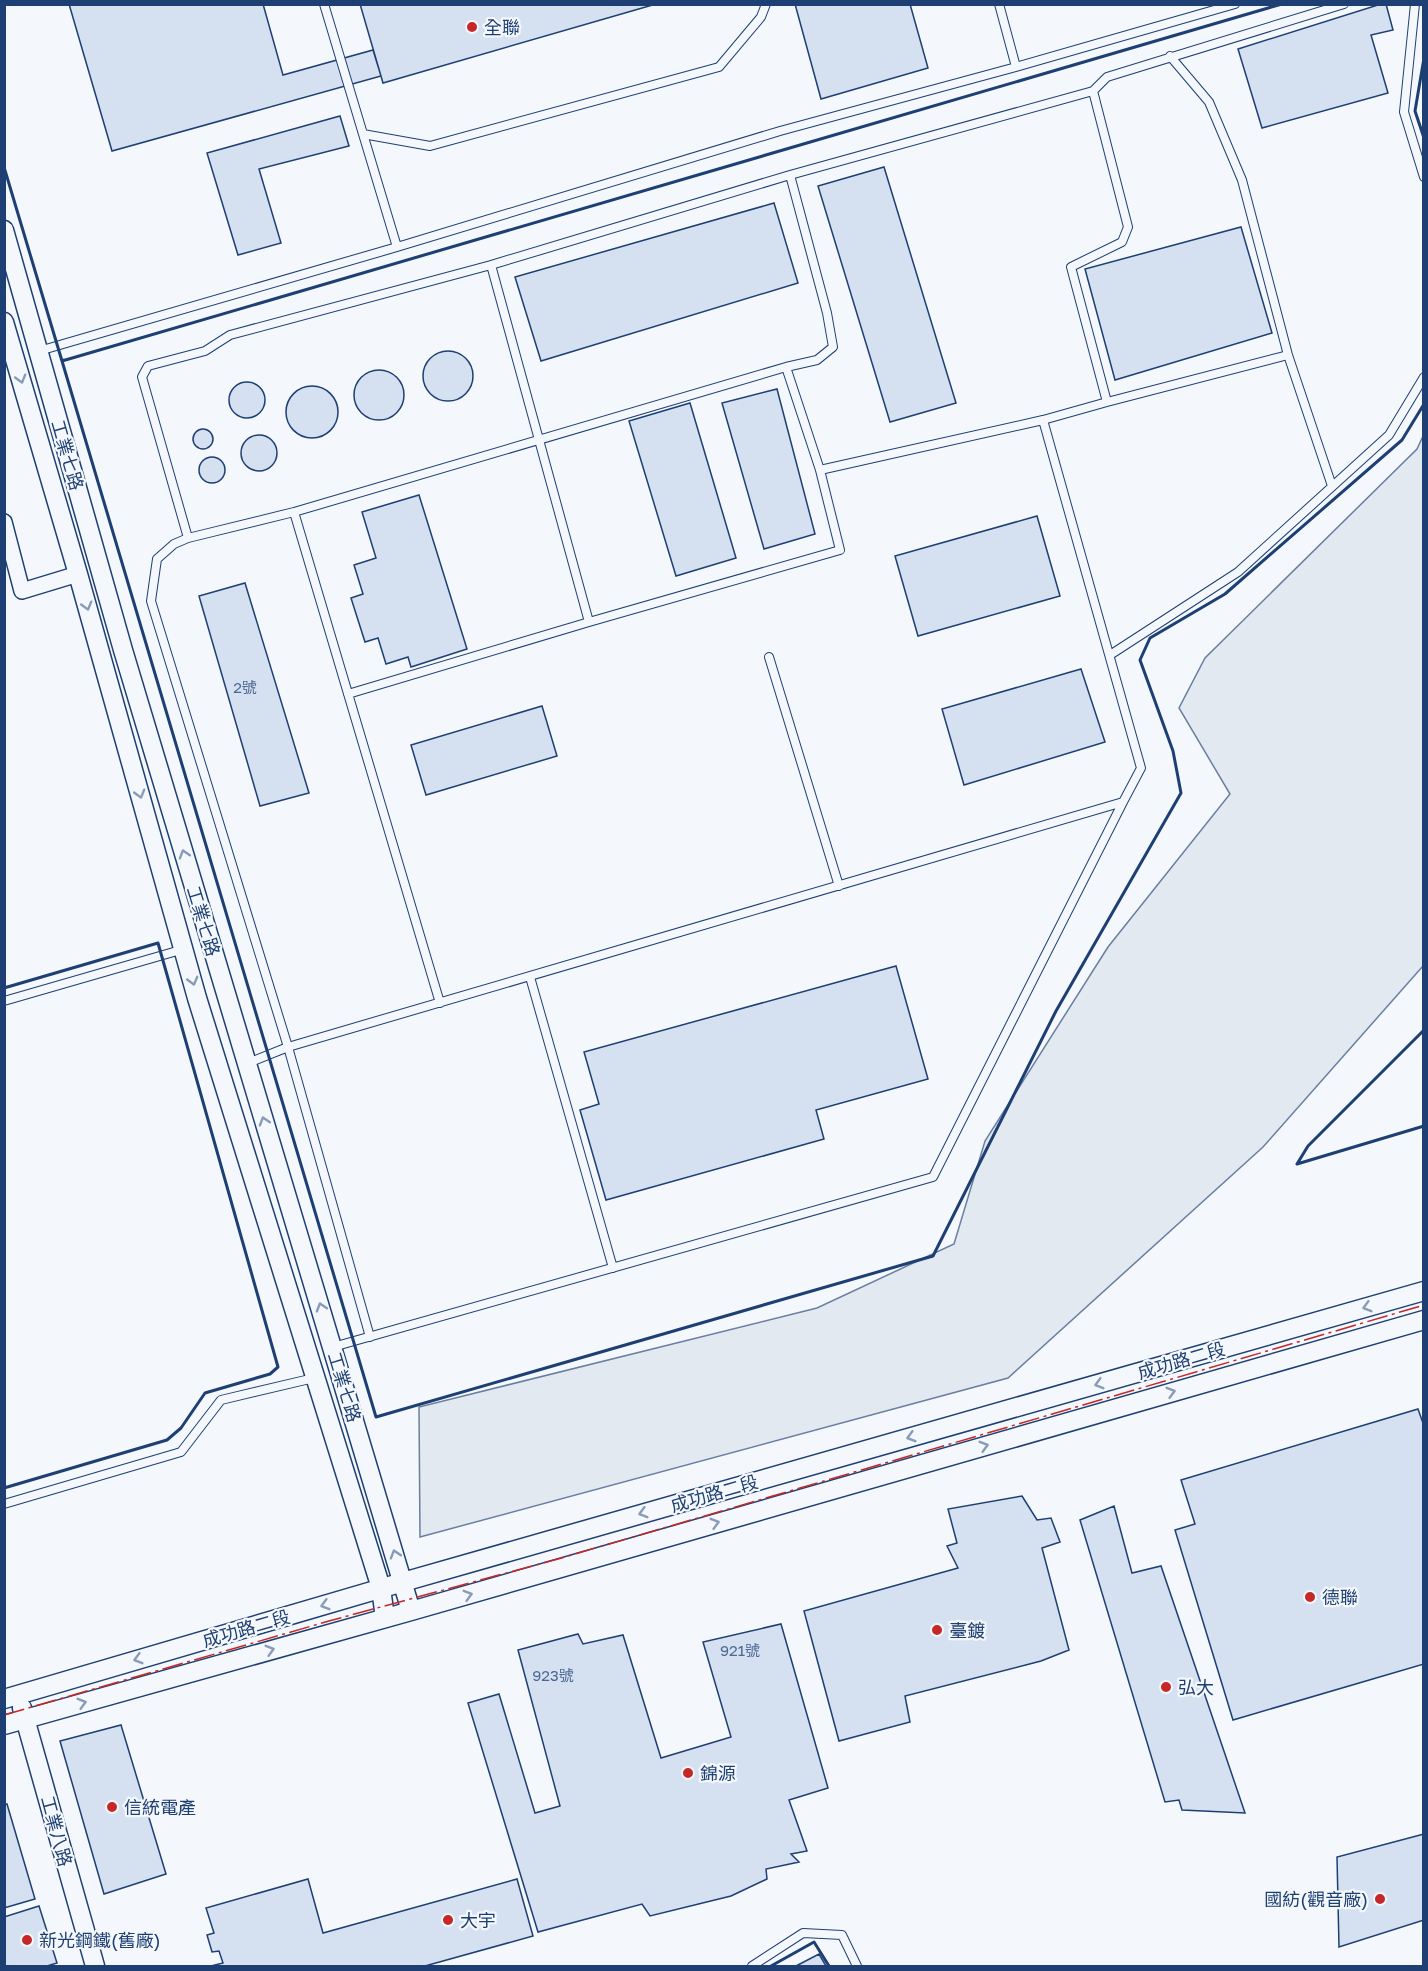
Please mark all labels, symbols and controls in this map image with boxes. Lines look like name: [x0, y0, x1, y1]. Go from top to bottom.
place label: 全聯: [484, 16, 520, 38]
marker: 全聯: [465, 20, 479, 34]
one-way arrow: [14, 373, 26, 383]
street label: 工業七路: [48, 417, 88, 493]
one-way arrow: [80, 600, 92, 611]
house number: 2號: [233, 678, 257, 696]
one-way arrow: [133, 788, 145, 799]
one-way arrow: [179, 849, 191, 860]
street label: 工業七路: [183, 883, 225, 959]
one-way arrow: [185, 976, 198, 986]
one-way arrow: [259, 1116, 271, 1127]
one-way arrow: [1362, 1300, 1372, 1313]
one-way arrow: [316, 1302, 328, 1313]
street label: 成功路二段: [1135, 1337, 1227, 1383]
street label: 工業七路: [324, 1349, 366, 1425]
one-way arrow: [1094, 1377, 1105, 1389]
one-way arrow: [1165, 1387, 1176, 1399]
one-way arrow: [906, 1430, 917, 1442]
one-way arrow: [978, 1441, 989, 1453]
street label: 成功路二段: [668, 1470, 760, 1516]
one-way arrow: [638, 1506, 648, 1519]
one-way arrow: [710, 1518, 720, 1530]
one-way arrow: [390, 1550, 402, 1560]
place label: 德聯: [1322, 1586, 1358, 1608]
one-way arrow: [462, 1589, 472, 1602]
marker: 德聯: [1303, 1590, 1317, 1604]
one-way arrow: [320, 1598, 331, 1610]
street label: 成功路二段: [200, 1605, 292, 1651]
place label: 臺鍍: [949, 1619, 985, 1641]
marker: 臺鍍: [930, 1623, 944, 1637]
house number: 921號: [720, 1641, 760, 1659]
one-way arrow: [265, 1645, 275, 1658]
one-way arrow: [133, 1652, 143, 1665]
house number: 923號: [532, 1666, 574, 1684]
place label: 弘大: [1178, 1676, 1214, 1698]
marker: 弘大: [1159, 1680, 1173, 1694]
one-way arrow: [76, 1698, 87, 1710]
place label: 錦源: [700, 1762, 736, 1784]
marker: 錦源: [681, 1766, 695, 1780]
street label: 工業八路: [37, 1793, 77, 1869]
place label: 信統電產: [124, 1796, 196, 1818]
marker: 信統電產: [105, 1800, 119, 1814]
place label: 國紡(觀音廠): [1264, 1888, 1368, 1910]
marker: 國紡(觀音廠): [1373, 1892, 1387, 1906]
place label: 大宇: [460, 1909, 496, 1931]
marker: 大宇: [441, 1913, 455, 1927]
place label: 新光鋼鐵(舊廠): [39, 1929, 161, 1951]
marker: 新光鋼鐵(舊廠): [20, 1933, 34, 1947]

